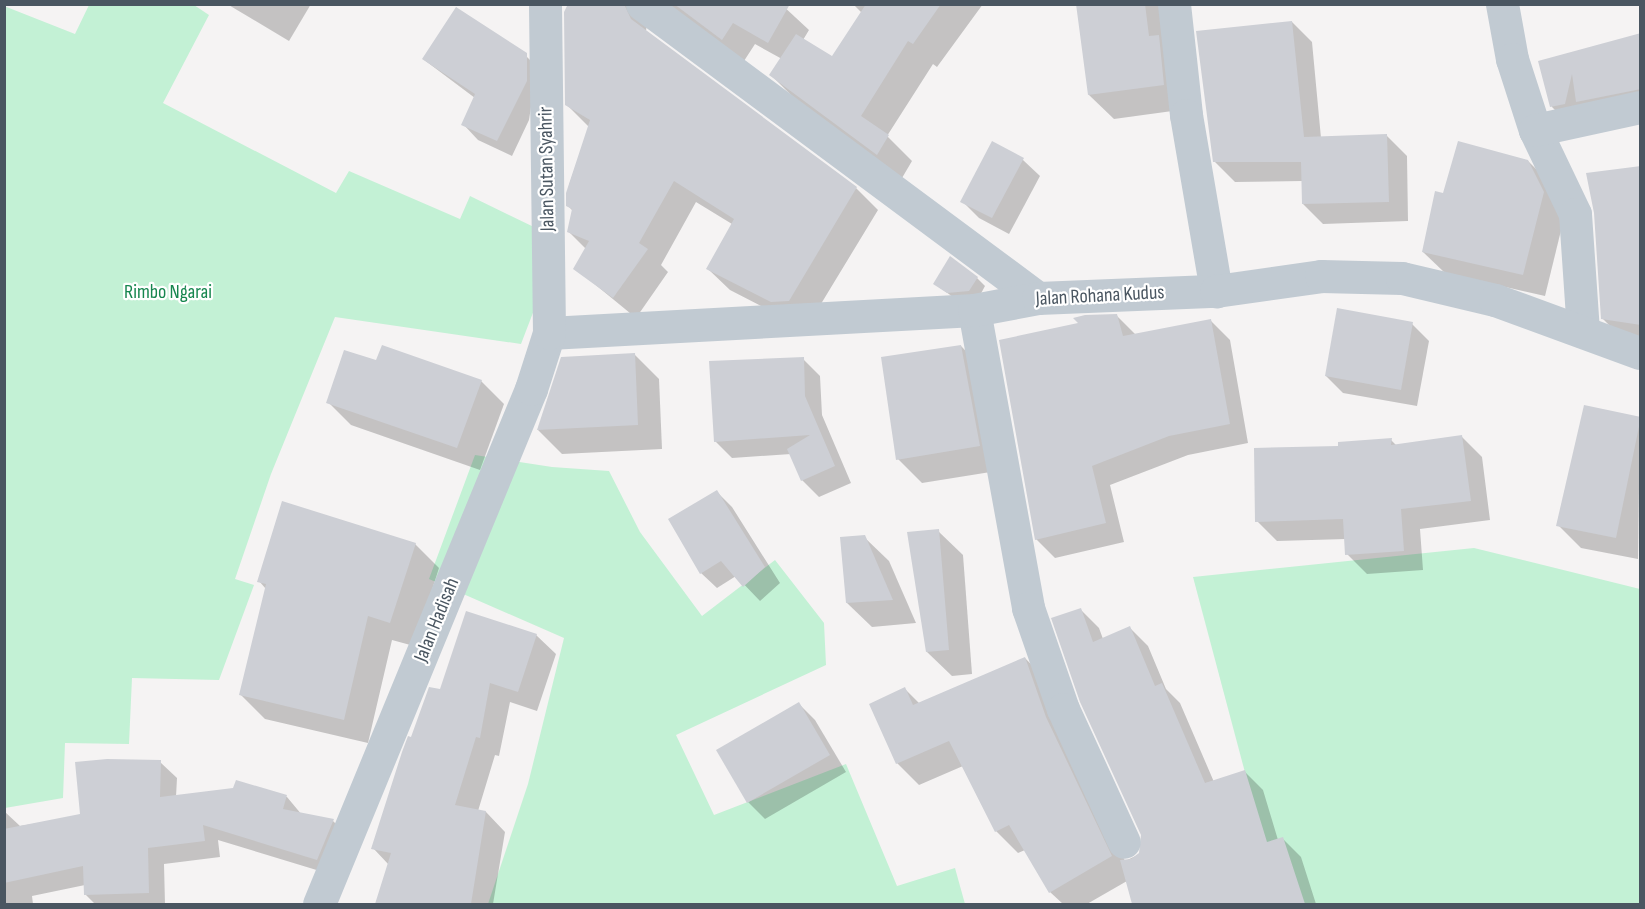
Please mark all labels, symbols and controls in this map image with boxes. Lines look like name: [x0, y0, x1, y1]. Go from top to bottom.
street label: Jalan Sutan Syahrir: [534, 106, 560, 232]
park label: Rimbo Ngarai: [124, 280, 212, 304]
street label: Jalan Rohana Kudus: [1035, 281, 1165, 311]
street label: Jalan Hadisah: [409, 575, 465, 665]

